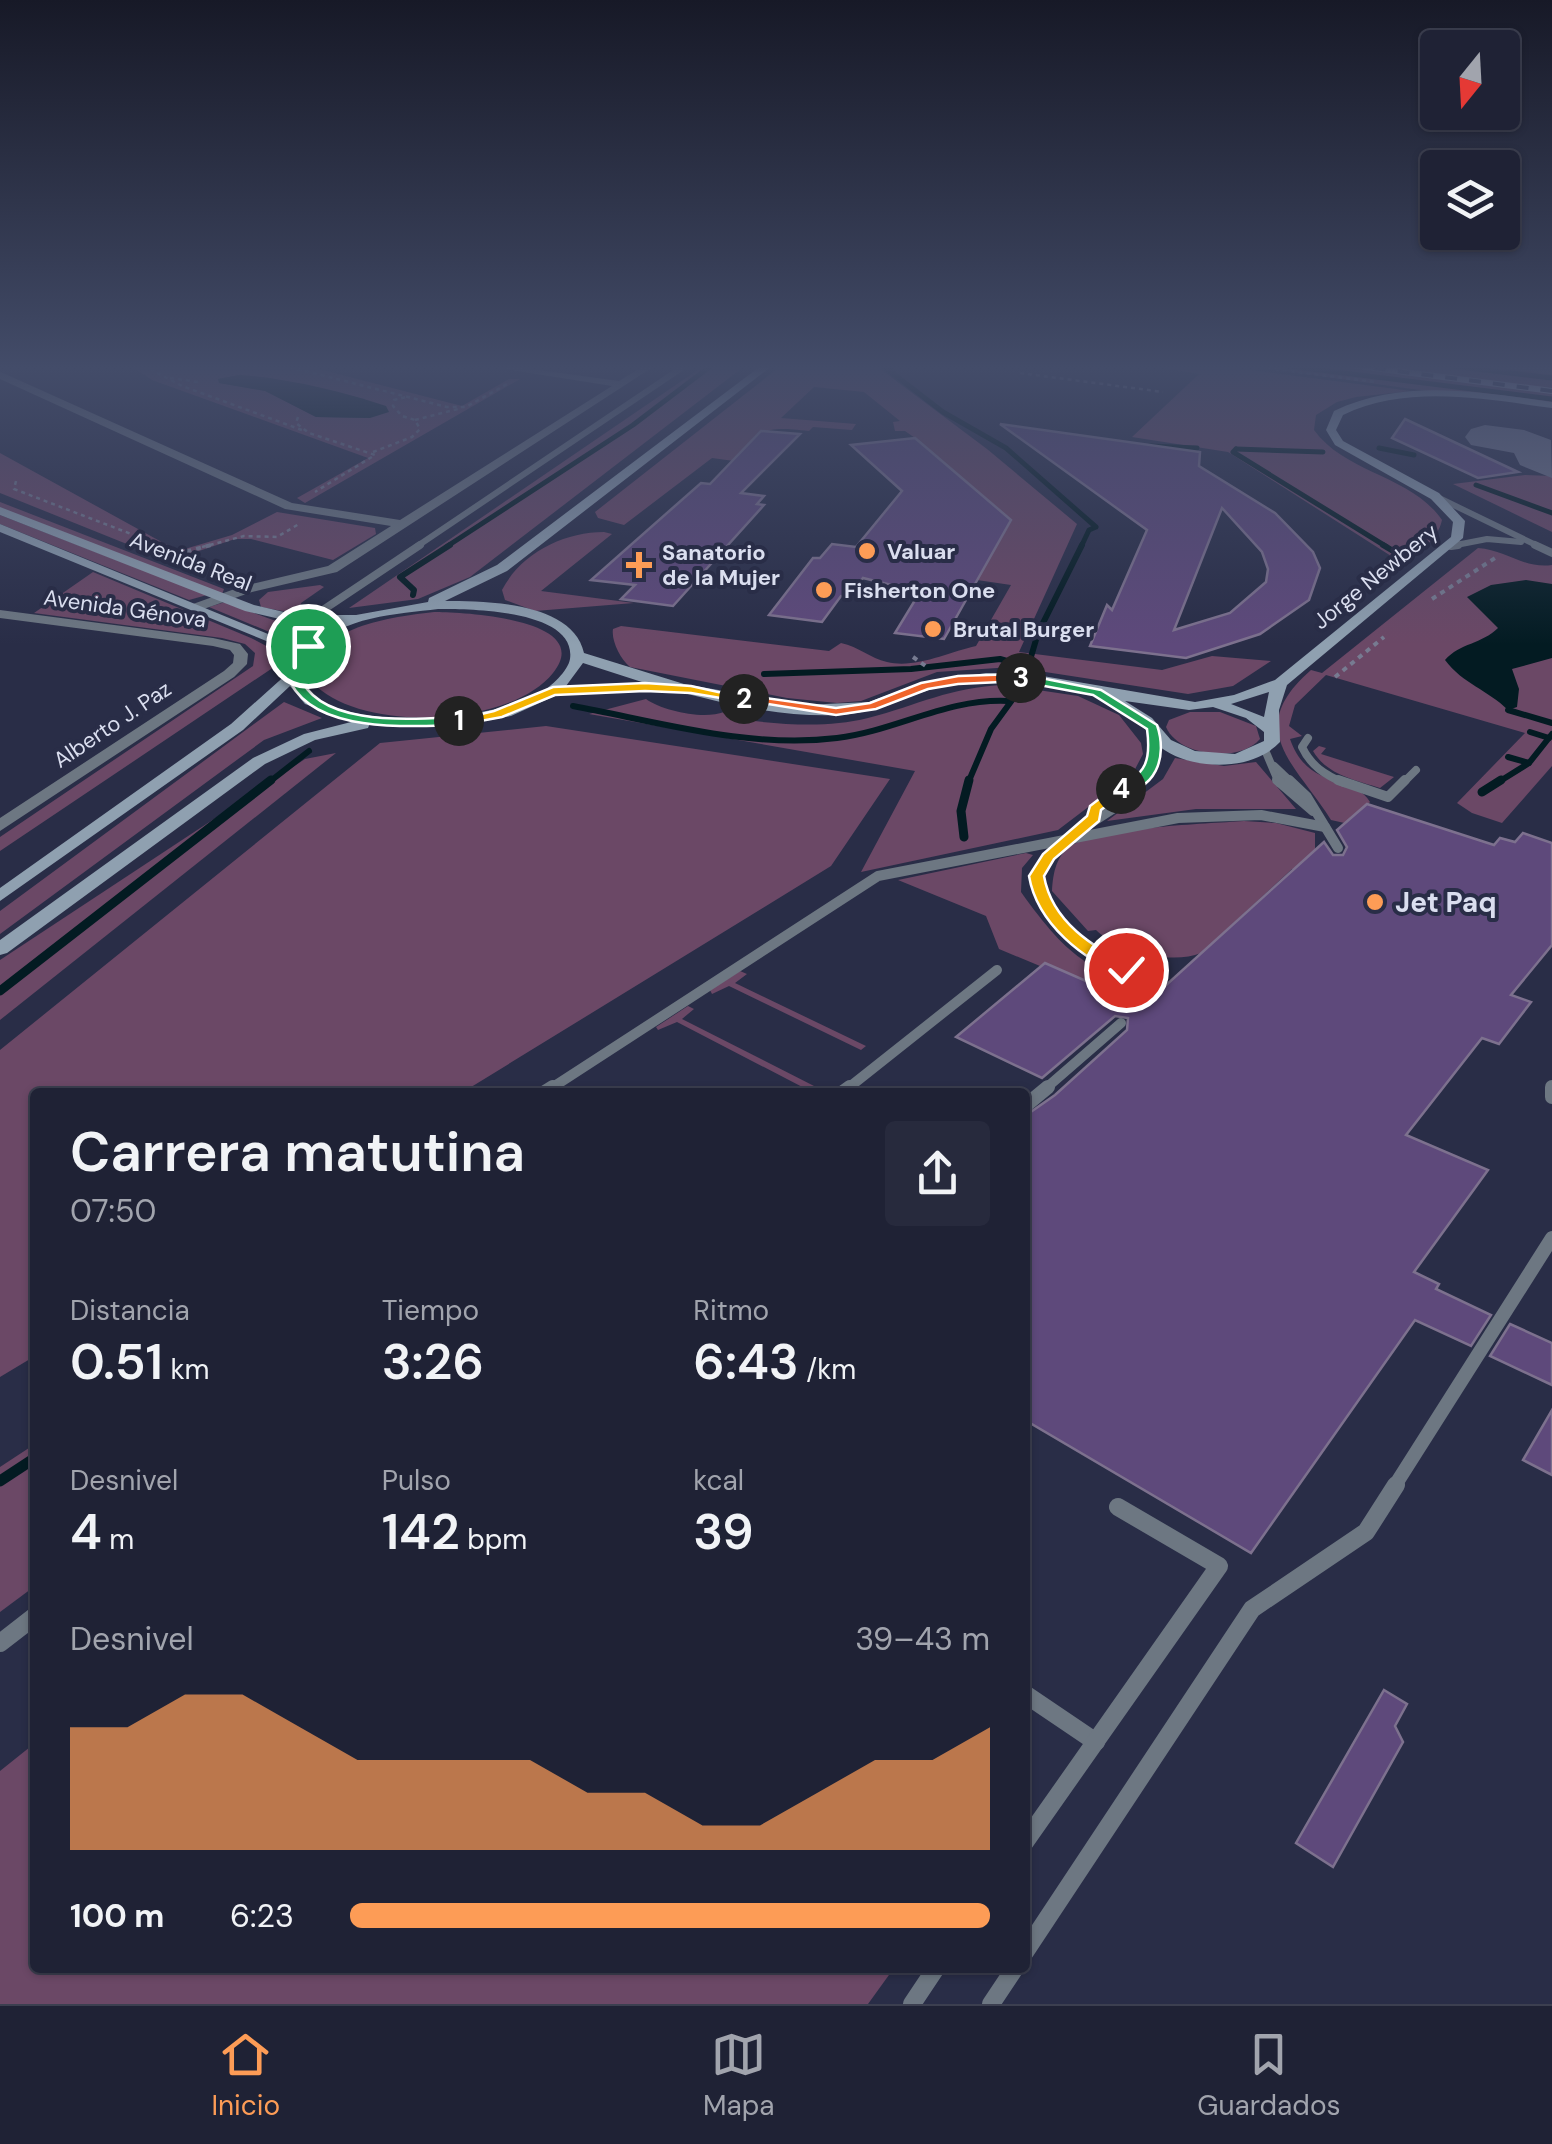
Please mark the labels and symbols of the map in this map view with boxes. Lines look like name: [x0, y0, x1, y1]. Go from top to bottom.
north arrow: [1420, 30, 1520, 130]
street label: Jorge Newbery: [1307, 517, 1444, 636]
street label: Avenida Real: [126, 525, 256, 598]
place label: Valuar: [887, 537, 955, 566]
place label: Sanatorio de la Mujer: [662, 538, 780, 592]
marker: Valuar: [856, 540, 878, 562]
marker: Sanatorio de la Mujer: [626, 552, 652, 578]
place label: Fisherton One: [844, 576, 995, 605]
marker: Fisherton One: [813, 579, 835, 601]
street label: Avenida Génova: [42, 583, 208, 634]
pin: [266, 604, 351, 689]
place label: Brutal Burger: [953, 615, 1094, 644]
marker: Brutal Burger: [922, 618, 944, 640]
pin: 3: [996, 653, 1046, 703]
street label: Alberto J. Paz: [48, 674, 177, 775]
pin: 2: [719, 674, 769, 724]
pin: 1: [434, 696, 484, 746]
pin: 4: [1096, 764, 1146, 814]
place label: Jet Paq: [1395, 884, 1497, 921]
marker: Jet Paq: [1364, 891, 1386, 913]
pin: [1084, 928, 1169, 1013]

